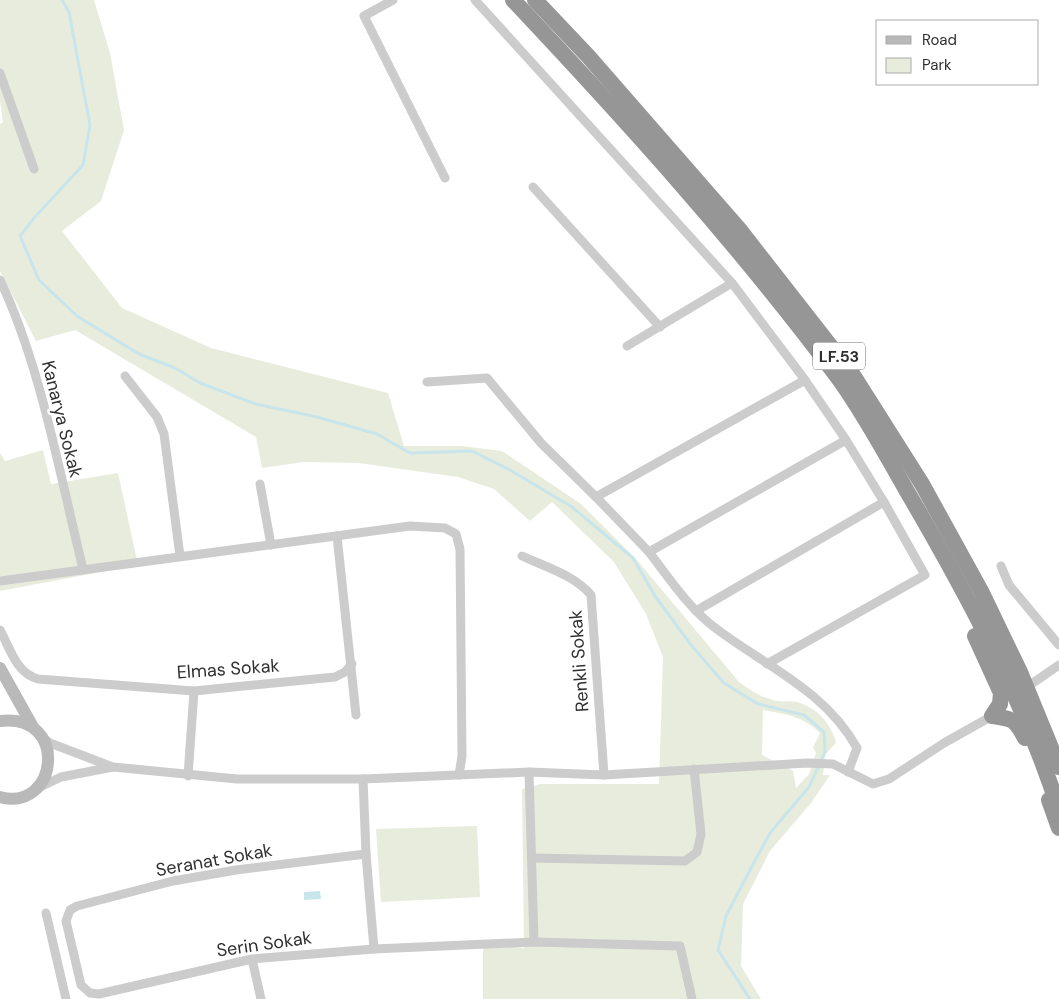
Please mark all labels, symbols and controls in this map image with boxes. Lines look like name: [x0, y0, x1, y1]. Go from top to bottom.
legend: [876, 20, 1039, 85]
text: Road: [922, 30, 957, 50]
text: Park: [922, 55, 952, 75]
road number: LF.53: [813, 342, 865, 370]
street label: Kanarya Sokak: [36, 358, 88, 480]
street label: Renkli Sokak: [563, 609, 595, 713]
street label: Elmas Sokak: [176, 653, 280, 685]
street label: Seranat Sokak: [154, 838, 274, 882]
street label: Serin Sokak: [215, 925, 313, 963]

